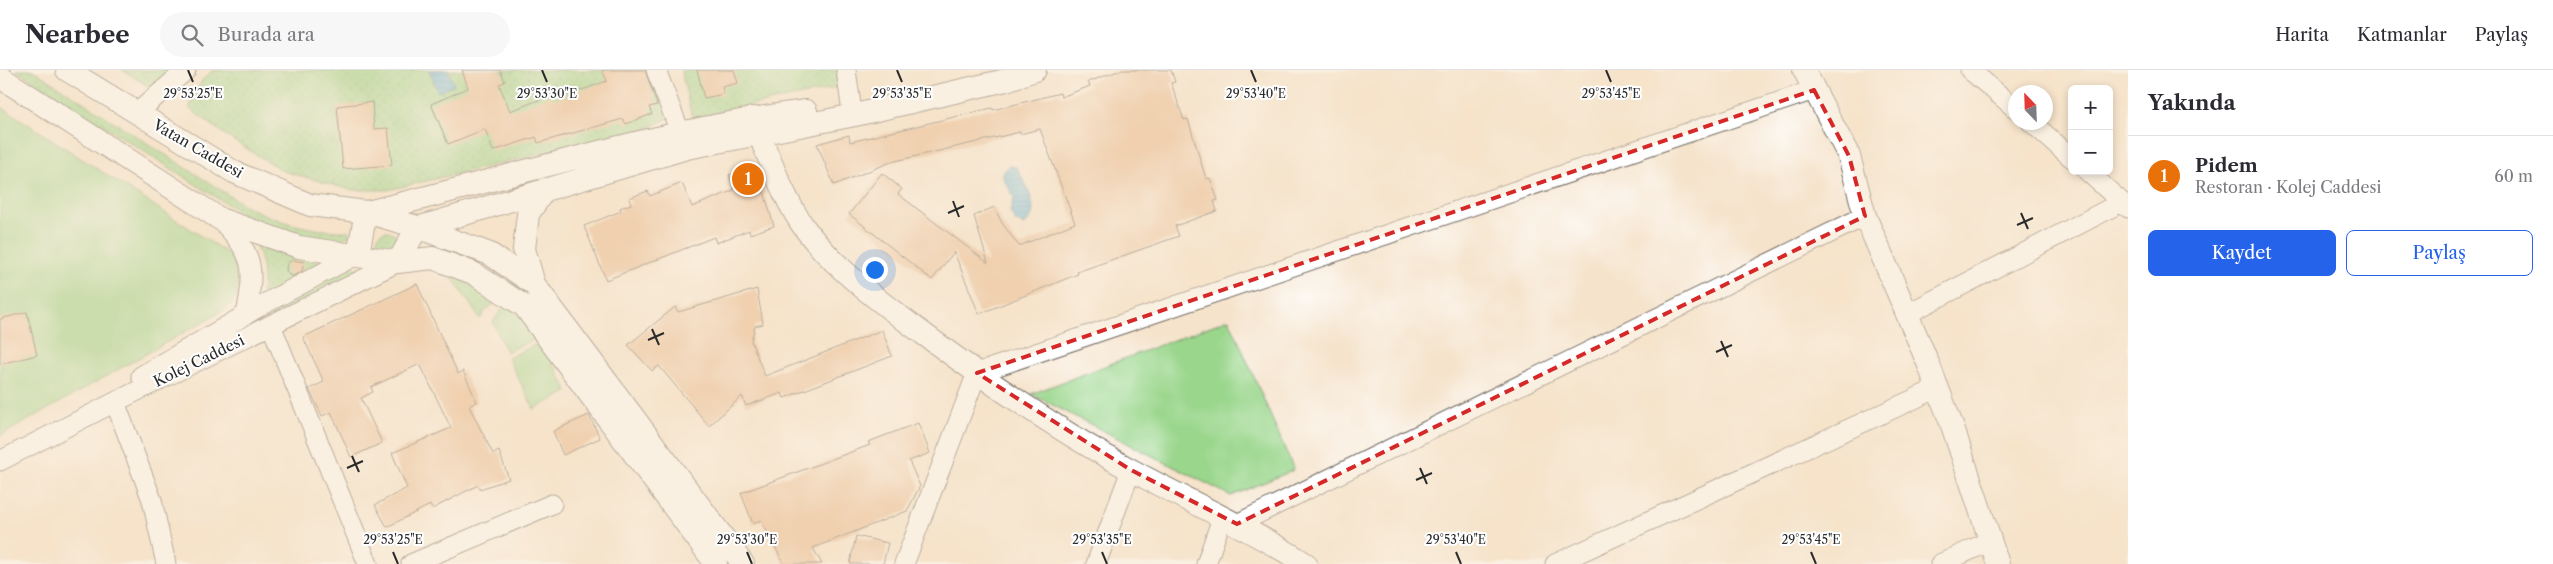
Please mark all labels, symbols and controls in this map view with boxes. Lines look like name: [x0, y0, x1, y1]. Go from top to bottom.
search box: [160, 12, 510, 57]
text: Nearbee: [25, 20, 130, 49]
icon: search: [178, 21, 206, 49]
text: Burada ara: [218, 23, 315, 46]
text: Harita: [2275, 24, 2329, 46]
text: Katmanlar: [2357, 24, 2447, 46]
text: Paylaş: [2475, 24, 2528, 46]
north arrow: [2008, 85, 2053, 130]
map controls: [2068, 85, 2113, 175]
button: +: [2068, 85, 2113, 130]
text: 29°53'25"E: [163, 86, 223, 101]
text: 29°53'30"E: [517, 86, 577, 101]
text: 29°53'35"E: [872, 86, 932, 101]
text: 29°53'40"E: [1226, 86, 1286, 101]
text: 29°53'45"E: [1581, 86, 1641, 101]
text: Yakında: [2148, 90, 2236, 115]
street label: Vatan Caddesi: [149, 115, 247, 182]
button: −: [2068, 130, 2113, 175]
text: Pidem: [2195, 154, 2258, 177]
pin: 1: [732, 160, 764, 198]
text: 1: [2160, 166, 2168, 186]
text: 60 m: [2494, 166, 2533, 186]
text: Restoran · Kolej Caddesi: [2195, 177, 2381, 197]
button: Kaydet: [2148, 230, 2336, 276]
button: Paylaş: [2346, 230, 2533, 276]
your location: [862, 257, 888, 283]
street label: Kolej Caddesi: [150, 330, 248, 391]
text: 29°53'25"E: [363, 532, 423, 547]
text: 29°53'30"E: [717, 532, 777, 547]
text: 29°53'35"E: [1072, 532, 1132, 547]
text: 29°53'40"E: [1426, 532, 1486, 547]
text: 29°53'45"E: [1781, 532, 1841, 547]

